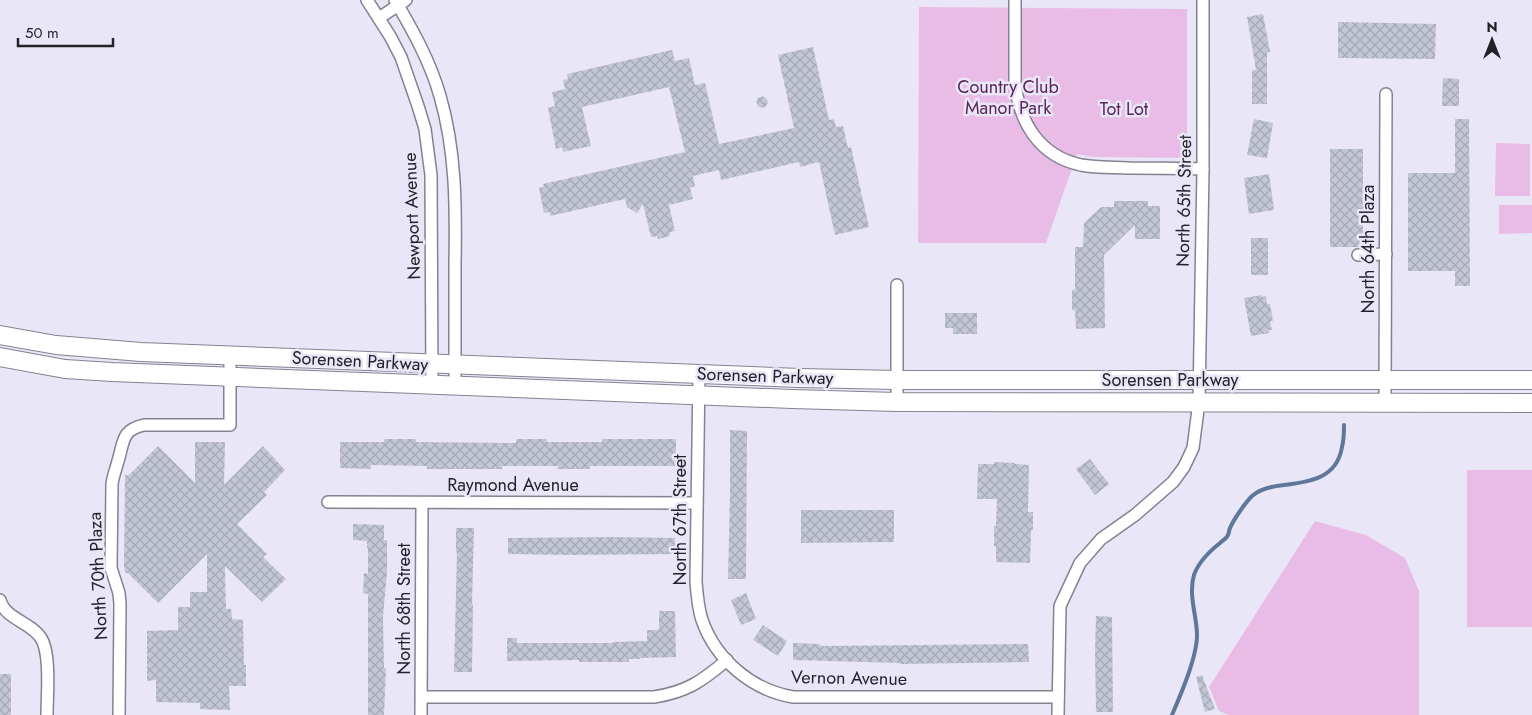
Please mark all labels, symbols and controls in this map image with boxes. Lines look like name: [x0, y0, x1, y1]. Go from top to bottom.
scale bar: [18, 15, 112, 47]
north arrow: [1467, 15, 1517, 65]
text: N: [1486, 17, 1498, 37]
text: 50 m: [25, 22, 59, 44]
park label: Country Club Manor Park: [957, 74, 1059, 121]
park label: Tot Lot: [1100, 96, 1149, 122]
street label: North 65th Street: [1170, 134, 1198, 267]
street label: Newport Avenue: [397, 152, 427, 280]
street label: North 64th Plaza: [1355, 185, 1381, 313]
street label: Sorensen Parkway: [291, 344, 429, 378]
street label: Sorensen Parkway: [696, 361, 834, 391]
street label: Sorensen Parkway: [1102, 367, 1238, 393]
street label: North 67th Street: [667, 454, 693, 586]
street label: Raymond Avenue: [447, 472, 579, 498]
street label: North 70th Plaza: [82, 511, 114, 641]
street label: North 68th Street: [391, 543, 417, 675]
street label: Vernon Avenue: [791, 664, 907, 692]

